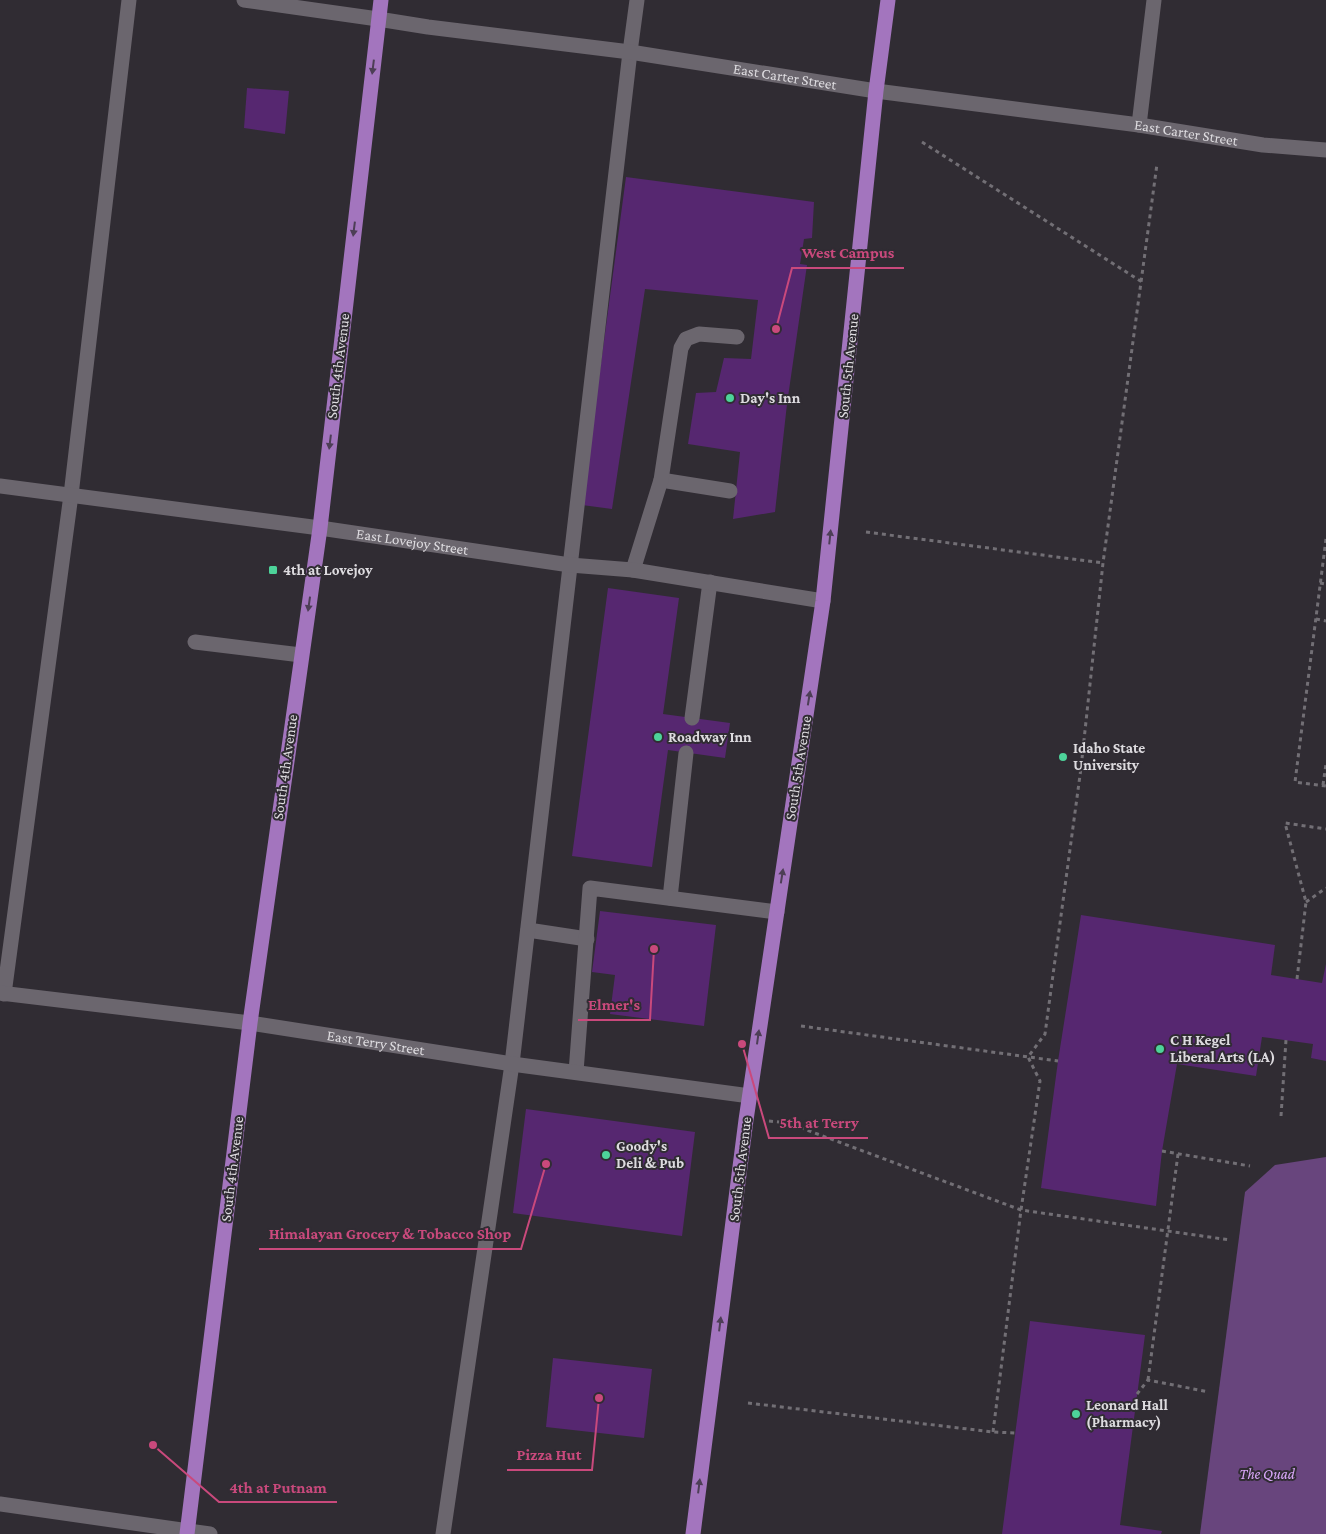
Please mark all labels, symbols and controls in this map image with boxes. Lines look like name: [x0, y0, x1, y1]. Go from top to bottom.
one-way arrow: [369, 60, 377, 76]
street label: East Carter Street: [732, 60, 839, 93]
street label: East Carter Street: [1133, 116, 1240, 149]
one-way arrow: [350, 221, 358, 237]
callout: West Campus: [792, 237, 904, 268]
text: West Campus: [801, 244, 895, 261]
street label: South 4th Avenue: [324, 312, 352, 420]
street label: South 5th Avenue: [835, 312, 862, 419]
place label: Day's Inn: [740, 390, 801, 406]
marker: Day's Inn: [724, 392, 736, 404]
one-way arrow: [326, 435, 334, 451]
street label: East Lovejoy Street: [355, 525, 470, 558]
one-way arrow: [826, 529, 834, 545]
place label: 4th at Lovejoy: [283, 562, 373, 579]
marker: 4th at Lovejoy: [267, 564, 279, 576]
one-way arrow: [305, 596, 313, 612]
one-way arrow: [805, 690, 813, 706]
street label: South 4th Avenue: [270, 713, 300, 821]
street label: South 5th Avenue: [782, 714, 814, 821]
place label: Roadway Inn: [668, 729, 752, 745]
marker: Roadway Inn: [652, 731, 664, 743]
place label: Idaho State University: [1073, 740, 1145, 773]
marker: Idaho State University: [1057, 751, 1069, 763]
one-way arrow: [778, 868, 786, 884]
callout: Elmer's: [578, 989, 650, 1020]
text: Elmer's: [588, 996, 641, 1013]
street label: East Terry Street: [326, 1027, 427, 1058]
one-way arrow: [755, 1029, 763, 1045]
place label: C H Kegel Liberal Arts (LA): [1170, 1032, 1275, 1066]
marker: C H Kegel Liberal Arts (LA): [1154, 1043, 1166, 1055]
callout: 5th at Terry: [769, 1107, 868, 1138]
text: 5th at Terry: [779, 1114, 859, 1131]
street label: South 4th Avenue: [218, 1115, 246, 1223]
street label: South 5th Avenue: [726, 1115, 754, 1222]
place label: Goody's Deli & Pub: [616, 1138, 684, 1171]
marker: Goody's Deli & Pub: [600, 1149, 612, 1161]
callout: Himalayan Grocery & Tobacco Shop: [259, 1218, 521, 1249]
text: Himalayan Grocery & Tobacco Shop: [269, 1225, 511, 1242]
one-way arrow: [716, 1316, 724, 1332]
place label: Leonard Hall (Pharmacy): [1086, 1397, 1168, 1431]
marker: Leonard Hall (Pharmacy): [1070, 1408, 1082, 1420]
callout: Pizza Hut: [507, 1439, 592, 1470]
text: Pizza Hut: [517, 1446, 582, 1463]
park label: The Quad: [1239, 1466, 1296, 1482]
callout: 4th at Putnam: [219, 1471, 337, 1502]
one-way arrow: [695, 1477, 703, 1493]
text: 4th at Putnam: [229, 1479, 327, 1496]

